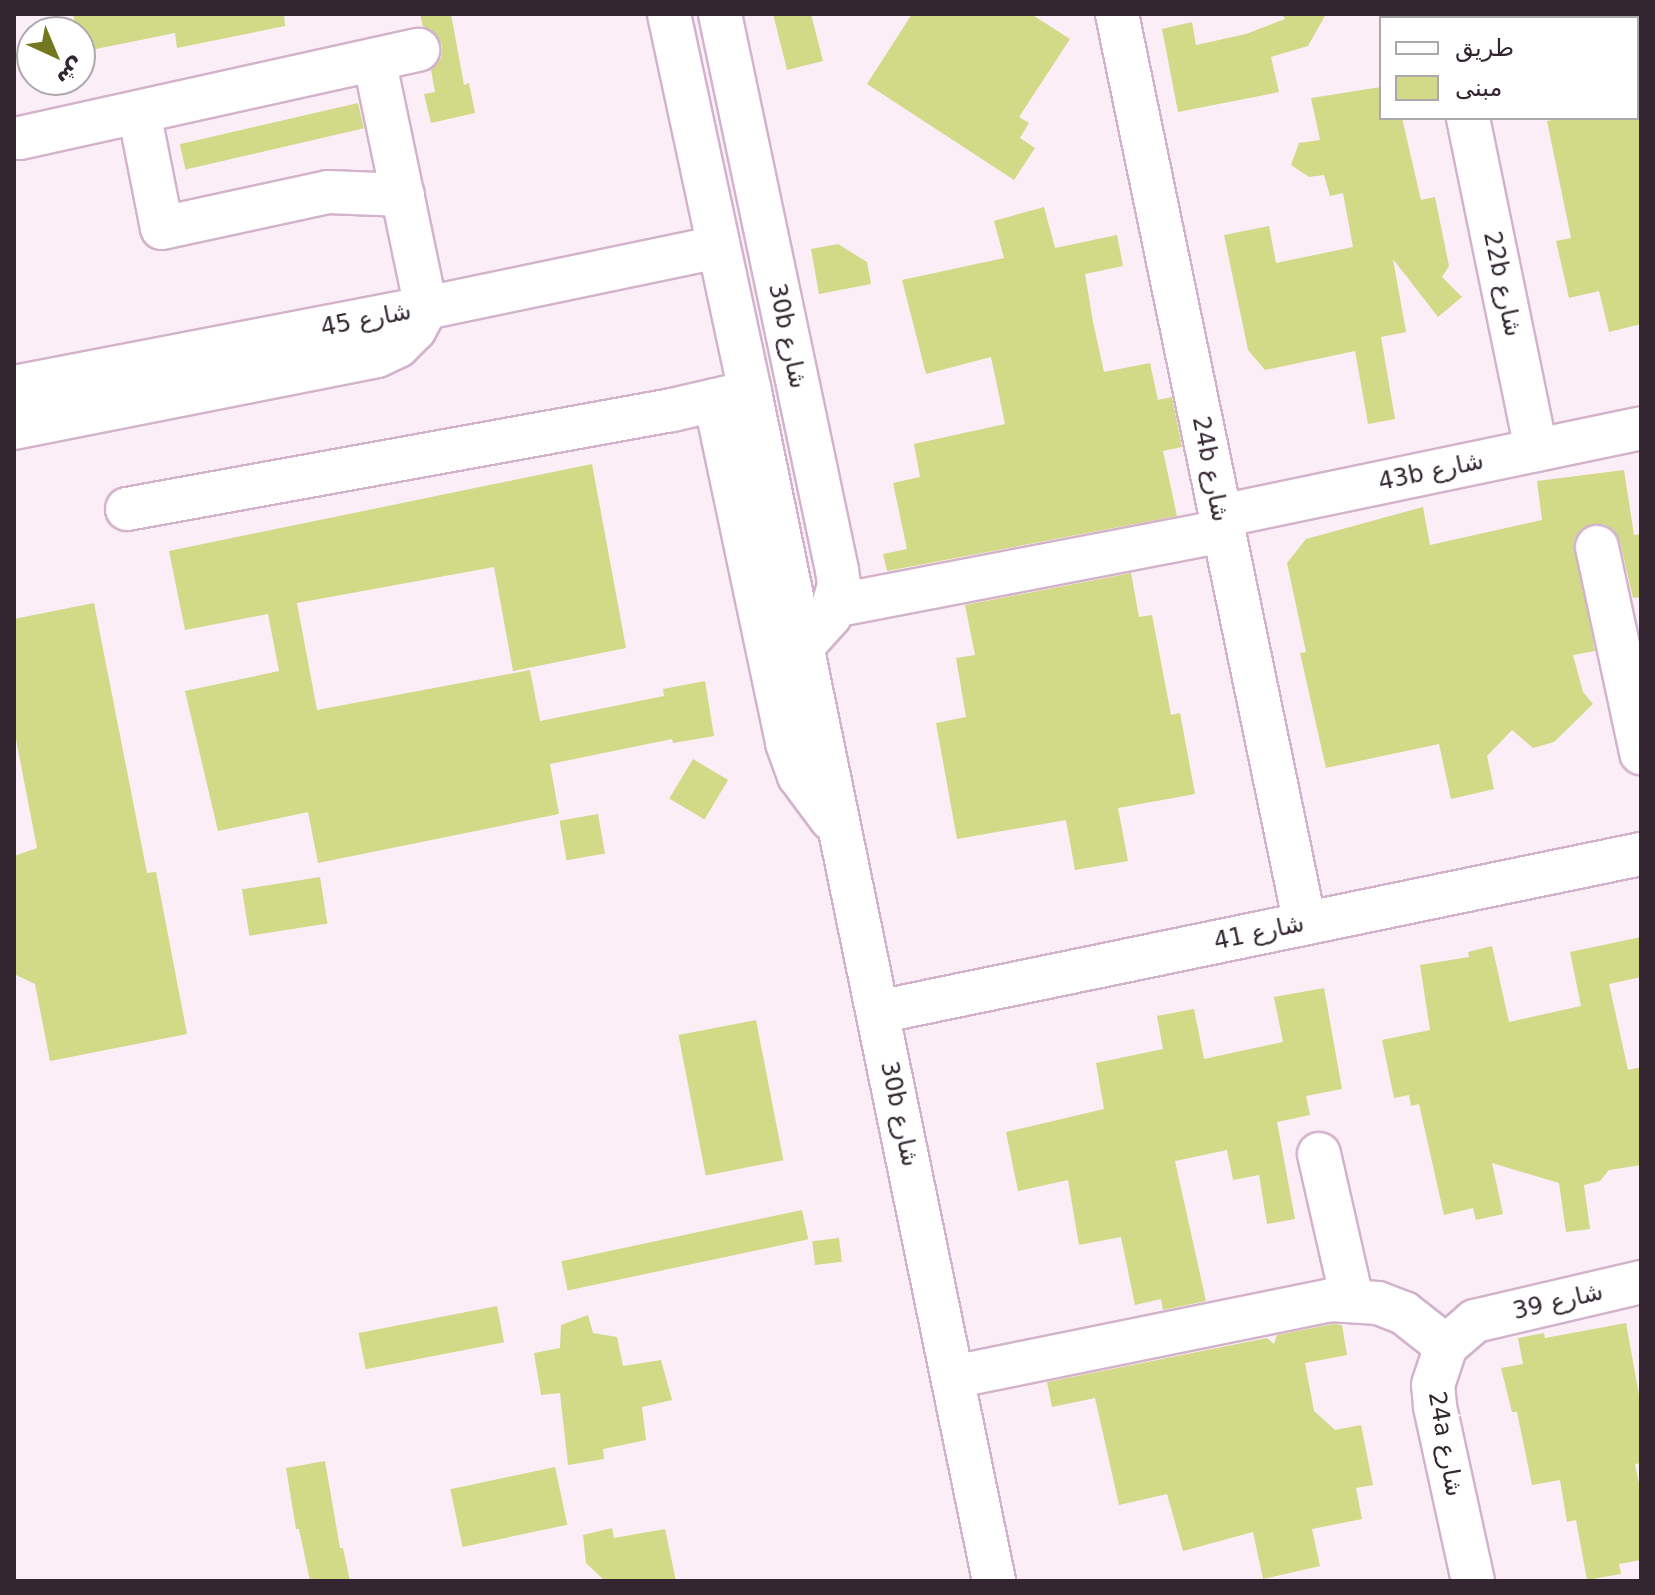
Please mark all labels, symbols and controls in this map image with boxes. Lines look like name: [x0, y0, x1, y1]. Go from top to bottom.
north arrow: [16, 16, 96, 96]
legend: [1379, 16, 1639, 120]
text: طريق: [1455, 34, 1514, 62]
text: ش: [52, 53, 91, 92]
text: مبنى: [1455, 74, 1502, 102]
street label: 22b شارع: [1477, 229, 1527, 339]
street label: 30b شارع: [762, 281, 812, 391]
street label: شارع 45: [318, 297, 414, 343]
street label: 24b شارع: [1186, 414, 1234, 524]
street label: 43b شارع: [1376, 447, 1486, 497]
street label: شارع 41: [1211, 909, 1307, 957]
street label: 30b شارع: [874, 1059, 924, 1169]
street label: شارع 39: [1510, 1278, 1606, 1326]
street label: 24a شارع: [1422, 1389, 1468, 1499]

